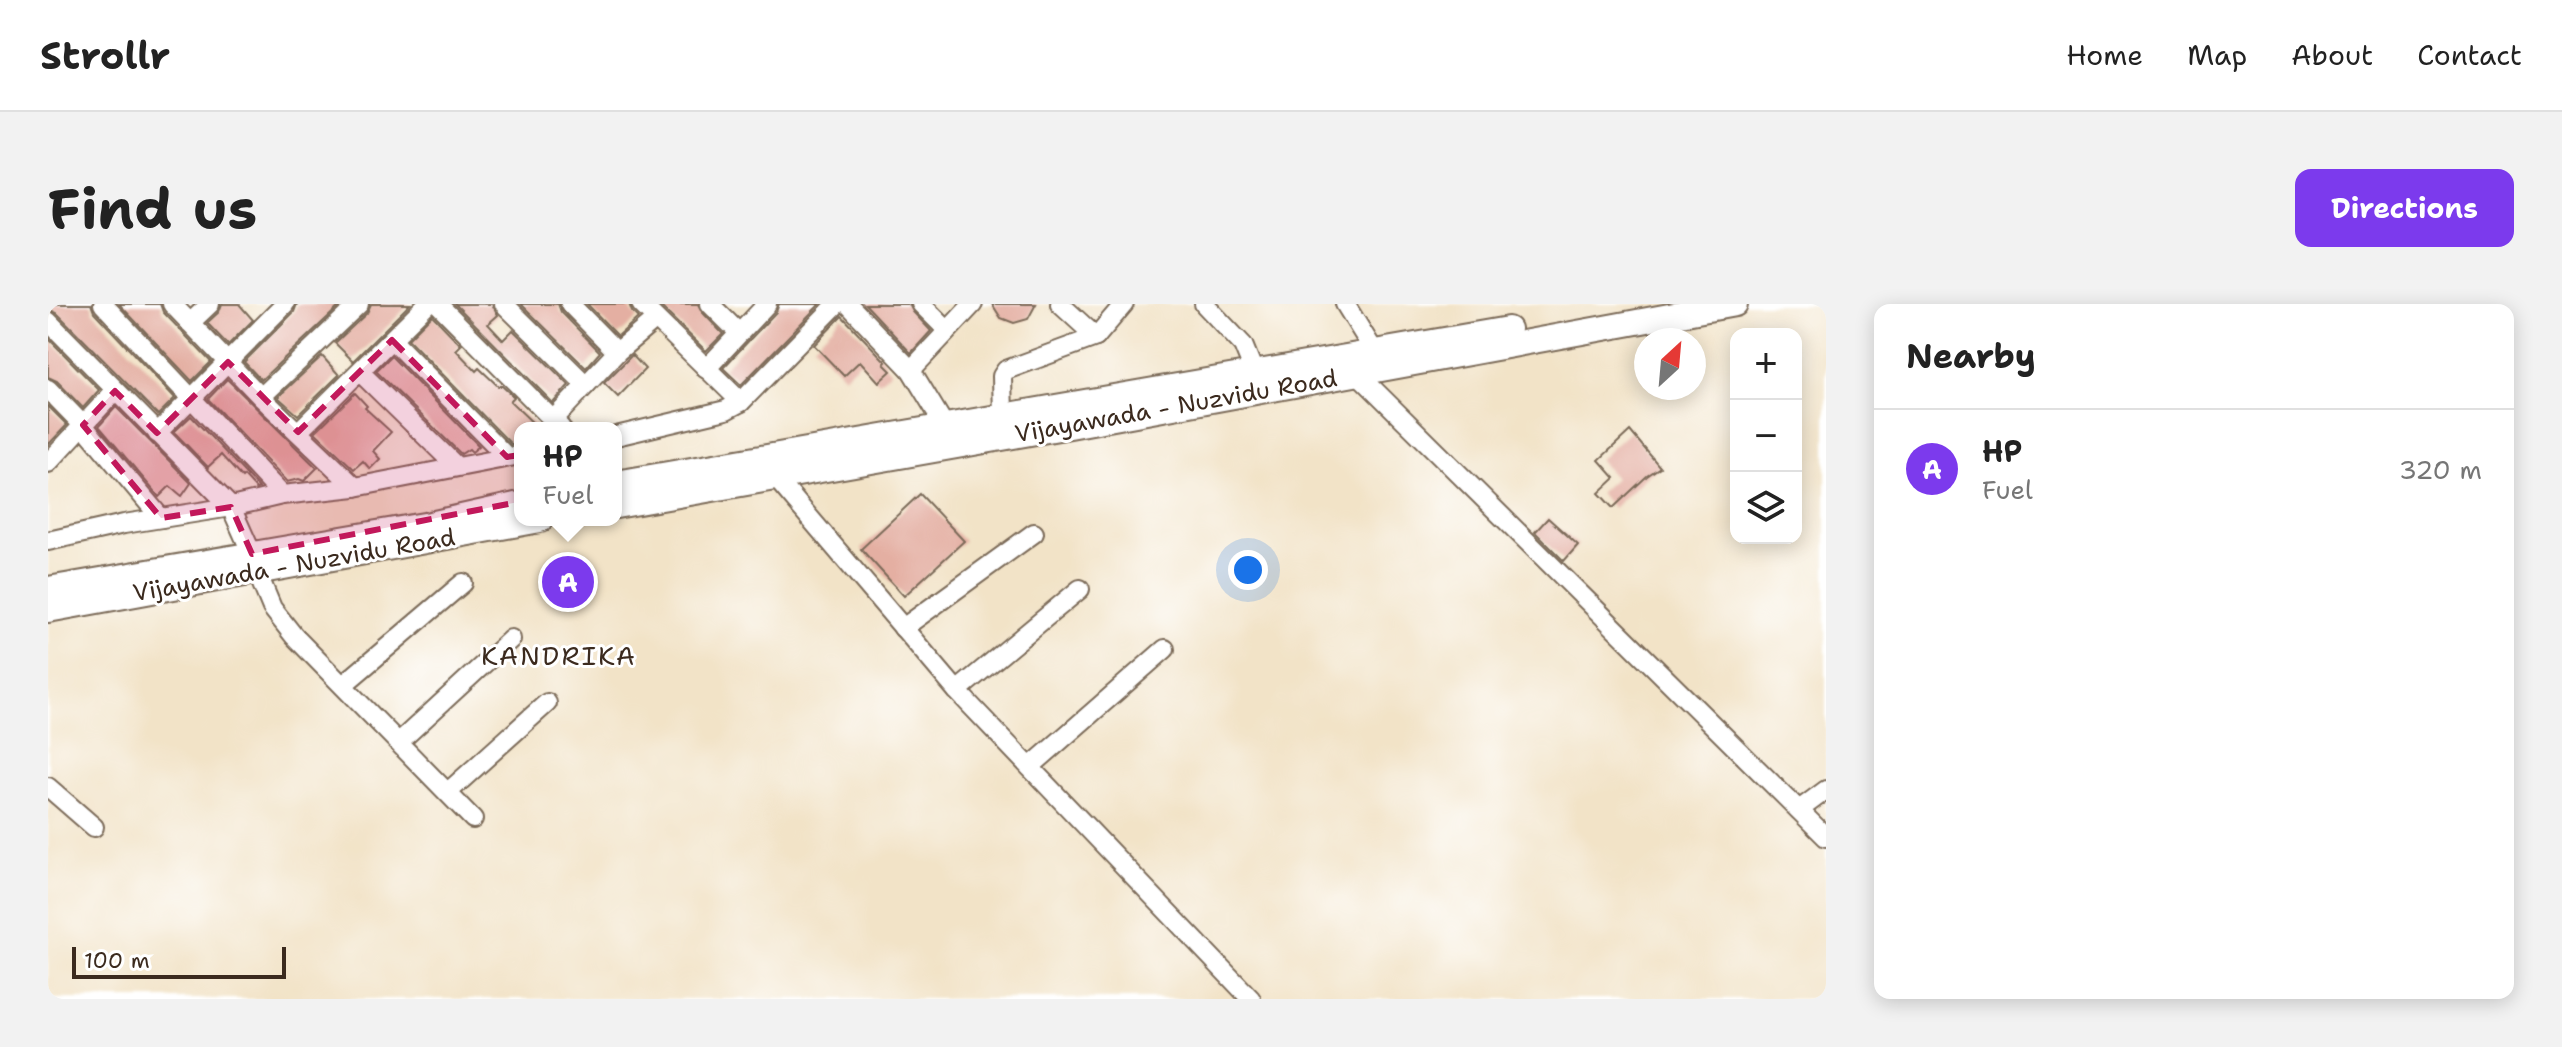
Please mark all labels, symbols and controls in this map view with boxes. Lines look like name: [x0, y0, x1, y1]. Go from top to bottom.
text: Strollr: [40, 30, 170, 81]
text: Home: [2066, 36, 2143, 74]
text: Map: [2187, 36, 2247, 74]
text: About: [2291, 36, 2373, 74]
text: Contact: [2417, 36, 2522, 74]
button: Directions: [2295, 169, 2514, 247]
text: Find us: [48, 171, 257, 246]
north arrow: [1634, 328, 1706, 400]
map controls: [1730, 328, 1802, 544]
button: +: [1730, 328, 1802, 400]
text: Nearby: [1906, 333, 2036, 379]
street label: Vijayawada - Nuzvidu Road: [1012, 362, 1340, 450]
button: −: [1730, 400, 1802, 472]
popup: [514, 422, 622, 526]
text: HP: [1982, 431, 2022, 472]
text: HP: [543, 436, 583, 477]
text: A: [1922, 452, 1942, 487]
text: 320 m: [2399, 452, 2482, 487]
button: layers: [1730, 472, 1802, 544]
text: Fuel: [1982, 472, 2033, 507]
text: Fuel: [543, 477, 593, 512]
street label: Vijayawada - Nuzvidu Road: [130, 521, 458, 609]
your location: [1228, 550, 1268, 590]
pin: A: [542, 552, 594, 612]
district label: KANDRIKA: [481, 638, 637, 673]
scale bar: [72, 943, 286, 979]
text: 100 m: [84, 946, 150, 975]

